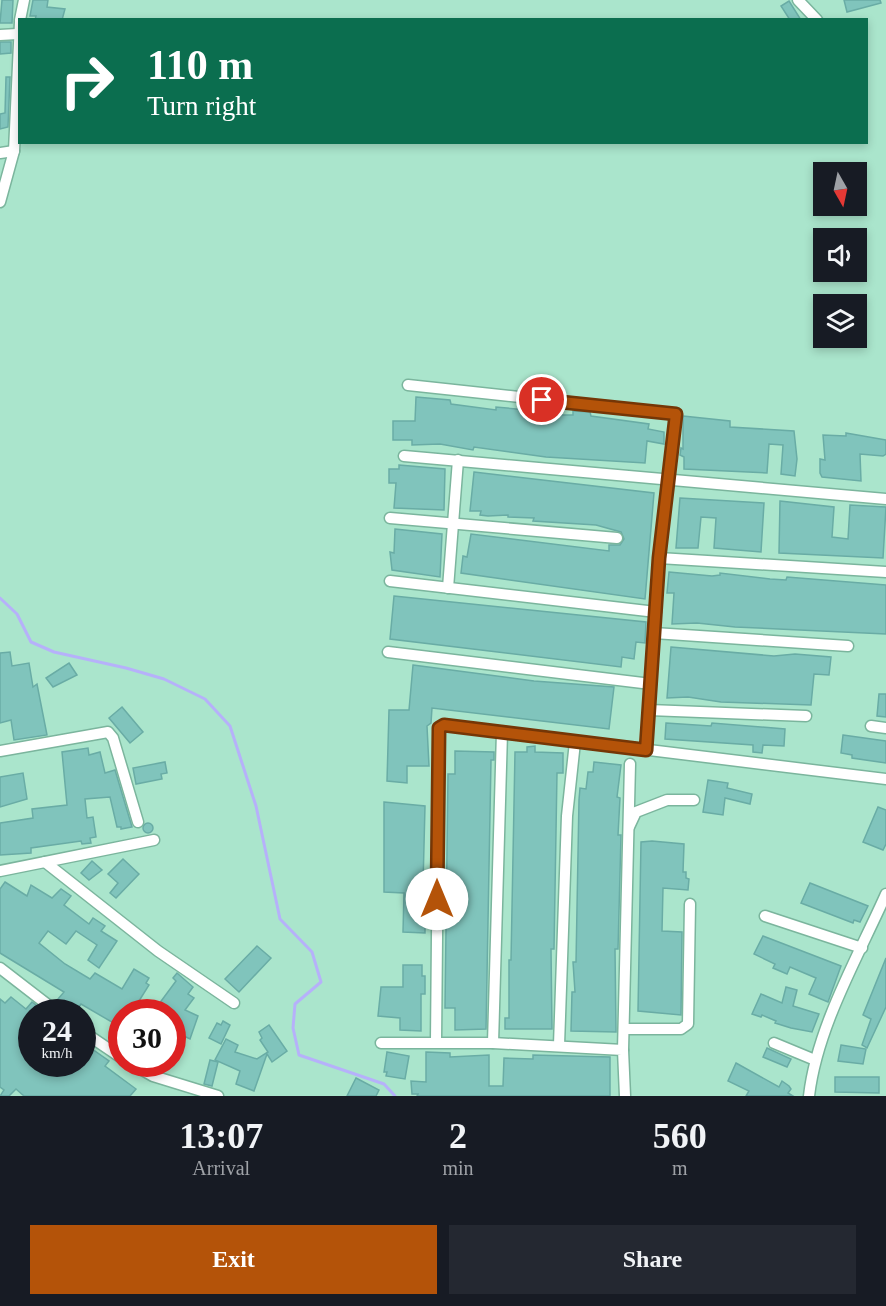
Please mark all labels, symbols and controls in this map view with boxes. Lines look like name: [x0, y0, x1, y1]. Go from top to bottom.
icon: right: [48, 42, 126, 120]
text: 110 m: [147, 42, 253, 88]
text: Turn right: [147, 91, 256, 121]
north arrow: [813, 162, 867, 216]
map controls: [813, 162, 867, 348]
button: sound: [813, 228, 867, 282]
button: layers: [813, 294, 867, 348]
pin: [516, 374, 567, 425]
icon: arrive: [525, 383, 558, 416]
position arrow: [405, 867, 469, 931]
speed limit sign: 30: [108, 999, 186, 1077]
text: 24: [42, 1014, 72, 1047]
text: km/h: [42, 1045, 72, 1061]
text: 13:07: [179, 1116, 263, 1156]
text: 2: [449, 1116, 467, 1156]
text: 560: [653, 1116, 707, 1156]
text: Arrival: [192, 1157, 250, 1179]
text: min: [442, 1157, 474, 1179]
text: m: [672, 1157, 688, 1179]
button: Exit: [30, 1225, 437, 1294]
button: Share: [449, 1225, 856, 1294]

